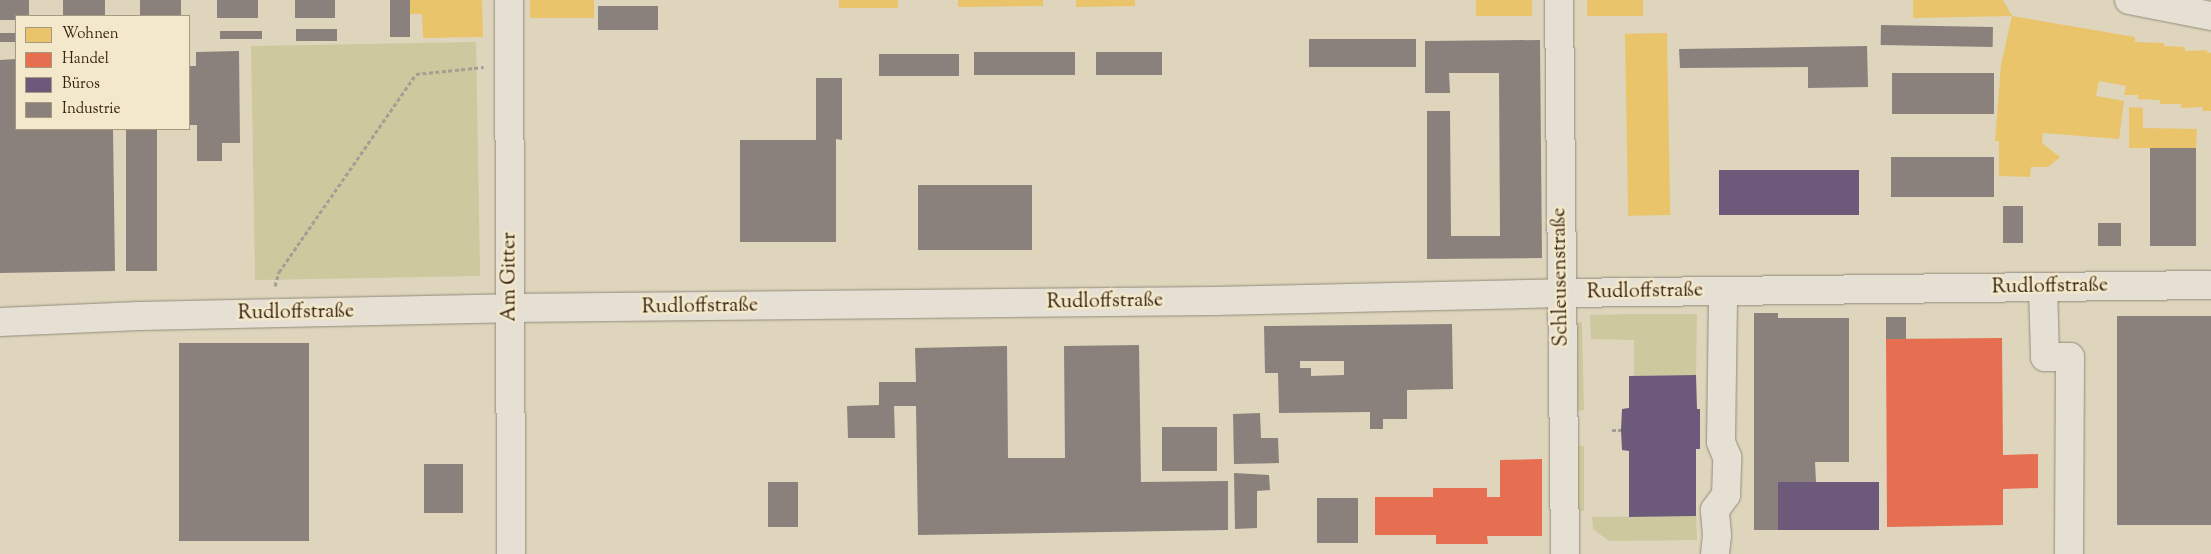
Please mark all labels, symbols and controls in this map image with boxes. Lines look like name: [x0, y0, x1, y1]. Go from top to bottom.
legend: [15, 15, 190, 130]
text: Wohnen: [62, 24, 119, 45]
text: Handel: [62, 49, 109, 70]
text: Büros: [62, 74, 100, 95]
text: Industrie: [62, 99, 120, 120]
street label: Schleusenstraße: [1548, 207, 1574, 347]
street label: Am Gitter: [498, 232, 522, 322]
street label: Rudloffstraße: [1992, 274, 2108, 300]
street label: Rudloffstraße: [1587, 279, 1703, 305]
street label: Rudloffstraße: [1047, 289, 1163, 315]
street label: Rudloffstraße: [642, 294, 758, 320]
street label: Rudloffstraße: [238, 300, 354, 326]

